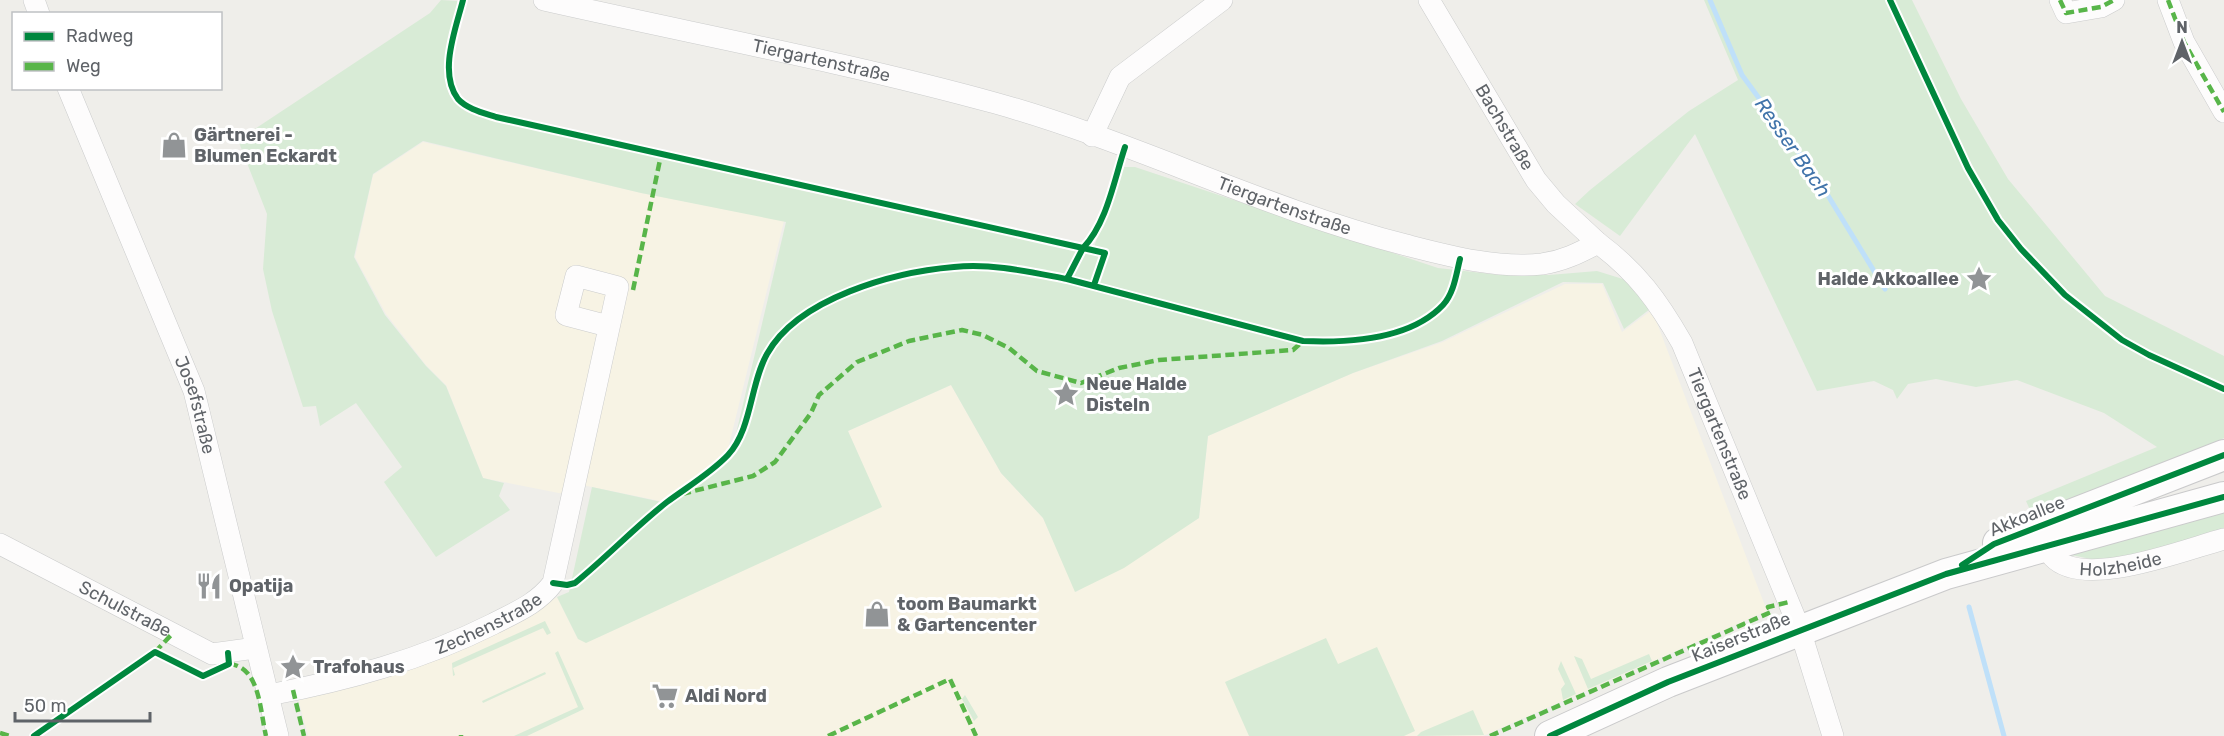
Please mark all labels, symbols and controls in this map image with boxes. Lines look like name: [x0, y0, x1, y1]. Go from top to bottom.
legend: [12, 12, 222, 90]
north arrow: [2152, 12, 2212, 72]
text: N: [2176, 18, 2188, 37]
text: Radweg: [66, 25, 133, 47]
street label: Tiergartenstraße: [751, 34, 893, 87]
text: Weg: [66, 55, 101, 77]
street label: Bachstraße: [1471, 80, 1539, 174]
water label: Resser Bach: [1750, 93, 1836, 201]
place label: Gärtnerei - Blumen Eckardt: [194, 124, 337, 167]
shop icon: Gärtnerei - Blumen Eckardt: [159, 130, 189, 160]
street label: Tiergartenstraße: [1214, 172, 1354, 240]
place icon: Halde Akkoallee: [1964, 264, 1994, 294]
place label: Halde Akkoallee: [1818, 268, 1959, 290]
street label: Josefstraße: [170, 353, 220, 456]
street label: Tiergartenstraße: [1683, 365, 1756, 503]
place label: Neue Halde Disteln: [1086, 373, 1187, 416]
place icon: Neue Halde Disteln: [1051, 379, 1081, 409]
street label: Akkoallee: [1986, 491, 2068, 541]
street label: Holzheide: [2079, 547, 2164, 581]
restaurant icon: Opatija: [194, 571, 224, 601]
place label: Opatija: [229, 575, 293, 597]
street label: Schulstraße: [75, 576, 175, 642]
street label: Zechenstraße: [432, 588, 547, 659]
place label: toom Baumarkt & Gartencenter: [897, 593, 1037, 636]
shop icon: toom Baumarkt & Gartencenter: [862, 599, 892, 629]
street label: Kaiserstraße: [1688, 607, 1794, 667]
place icon: Trafohaus: [278, 652, 308, 682]
place label: Trafohaus: [313, 656, 405, 678]
supermarket icon: Aldi Nord: [650, 681, 680, 711]
scale bar: [15, 685, 150, 723]
place label: Aldi Nord: [685, 685, 767, 707]
text: 50 m: [24, 695, 67, 717]

